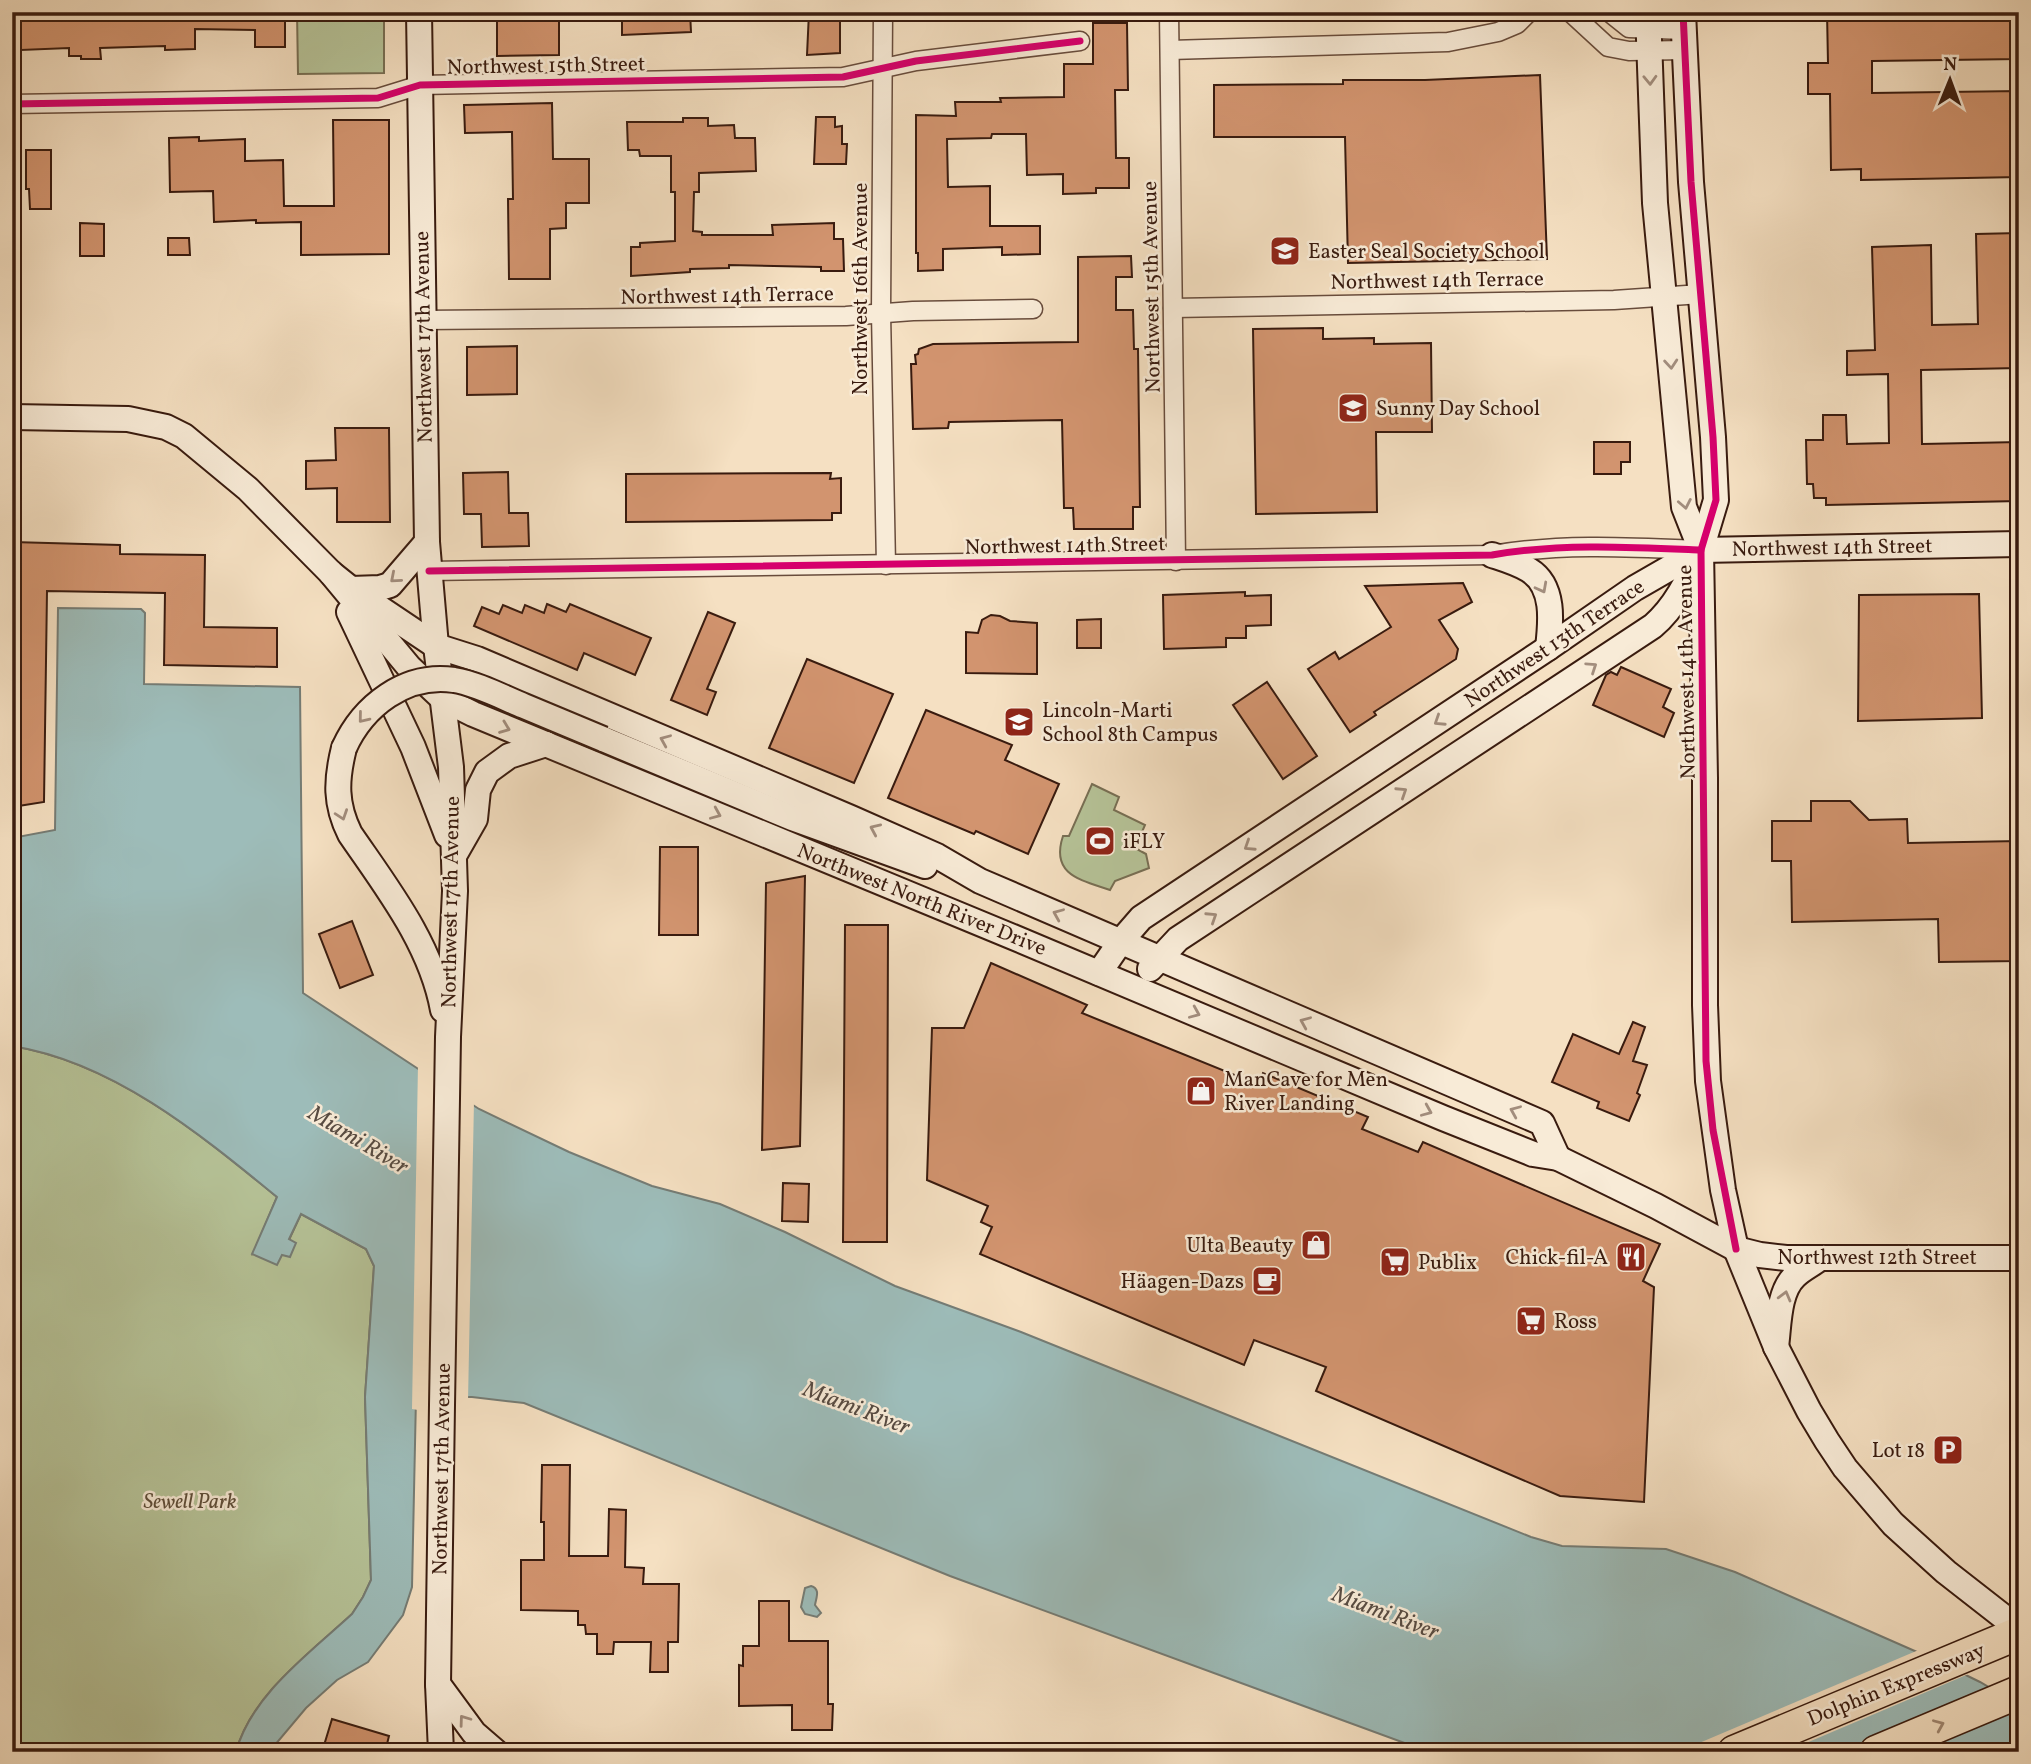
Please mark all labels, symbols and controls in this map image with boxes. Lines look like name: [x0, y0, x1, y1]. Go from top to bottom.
north arrow: [1916, 46, 1986, 116]
street label: Northwest 15th Street: [447, 50, 646, 83]
text: N: [1943, 52, 1958, 78]
one-way arrow: [1642, 76, 1658, 86]
street label: Northwest 15th Avenue: [1136, 181, 1169, 393]
street label: Northwest 16th Avenue: [847, 183, 876, 395]
street label: Northwest 17th Avenue: [408, 231, 441, 443]
school or university icon: Easter Seal Society School: [1268, 234, 1302, 268]
place label: Easter Seal Society School: [1308, 238, 1545, 267]
street label: Northwest 14th Terrace: [1330, 265, 1544, 298]
street label: Northwest 14th Terrace: [620, 280, 834, 313]
one-way arrow: [1664, 358, 1679, 370]
school or university icon: Sunny Day School: [1336, 391, 1370, 425]
place label: Sunny Day School: [1376, 395, 1540, 424]
one-way arrow: [1677, 498, 1692, 510]
street label: Northwest 14th Street: [964, 530, 1166, 563]
street label: Northwest 14th Street: [1731, 532, 1933, 565]
street label: Northwest 14th Avenue: [1671, 564, 1704, 780]
one-way arrow: [390, 570, 403, 582]
street label: Northwest 13th Terrace: [1459, 573, 1651, 715]
one-way arrow: [1534, 580, 1547, 593]
one-way arrow: [1584, 663, 1597, 675]
place label: Lincoln-Marti School 8th Campus: [1042, 697, 1218, 750]
school or university icon: Lincoln-Marti School 8th Campus: [1002, 705, 1036, 739]
one-way arrow: [358, 710, 371, 723]
one-way arrow: [1434, 712, 1447, 725]
one-way arrow: [498, 719, 510, 733]
one-way arrow: [660, 735, 672, 749]
one-way arrow: [1394, 787, 1407, 800]
street label: Northwest 17th Avenue: [435, 796, 468, 1008]
one-way arrow: [708, 806, 721, 820]
one-way arrow: [334, 808, 348, 820]
one-way arrow: [870, 823, 882, 837]
sports icon: iFLY: [1083, 824, 1117, 858]
place label: iFLY: [1123, 828, 1165, 857]
street label: Northwest North River Drive: [792, 837, 1050, 964]
one-way arrow: [1244, 838, 1257, 850]
one-way arrow: [1053, 909, 1065, 923]
one-way arrow: [1204, 912, 1217, 925]
one-way arrow: [1188, 1005, 1201, 1019]
one-way arrow: [1300, 1017, 1312, 1031]
place label: ManCave for Men River Landing: [1224, 1066, 1388, 1119]
shop icon: ManCave for Men River Landing: [1184, 1074, 1218, 1108]
water label: Miami River: [301, 1098, 415, 1183]
one-way arrow: [1420, 1103, 1433, 1117]
one-way arrow: [1510, 1106, 1522, 1120]
shop icon: Ulta Beauty: [1299, 1228, 1333, 1262]
place label: Ulta Beauty: [1186, 1232, 1294, 1261]
restaurant icon: Chick-fil-A: [1614, 1240, 1648, 1274]
place label: Chick-fil-A: [1505, 1244, 1608, 1273]
street label: Northwest 12th Street: [1777, 1244, 1977, 1273]
supermarket icon: Publix: [1378, 1245, 1412, 1279]
place label: Publix: [1418, 1249, 1477, 1278]
cafe icon: Häagen-Dazs: [1250, 1264, 1284, 1298]
place label: Häagen-Dazs: [1121, 1268, 1244, 1297]
one-way arrow: [1776, 1290, 1791, 1302]
supermarket icon: Ross: [1514, 1304, 1548, 1338]
place label: Ross: [1554, 1308, 1597, 1337]
street label: Northwest 17th Avenue: [426, 1363, 459, 1575]
water label: Miami River: [797, 1373, 915, 1444]
parking icon: Lot 18: [1931, 1433, 1965, 1467]
place label: Lot 18: [1872, 1437, 1925, 1466]
park label: Sewell Park: [143, 1488, 237, 1517]
water label: Miami River: [1326, 1578, 1444, 1649]
street label: Dolphin Expressway: [1803, 1636, 1990, 1734]
one-way arrow: [460, 1715, 473, 1728]
one-way arrow: [1932, 1720, 1944, 1734]

